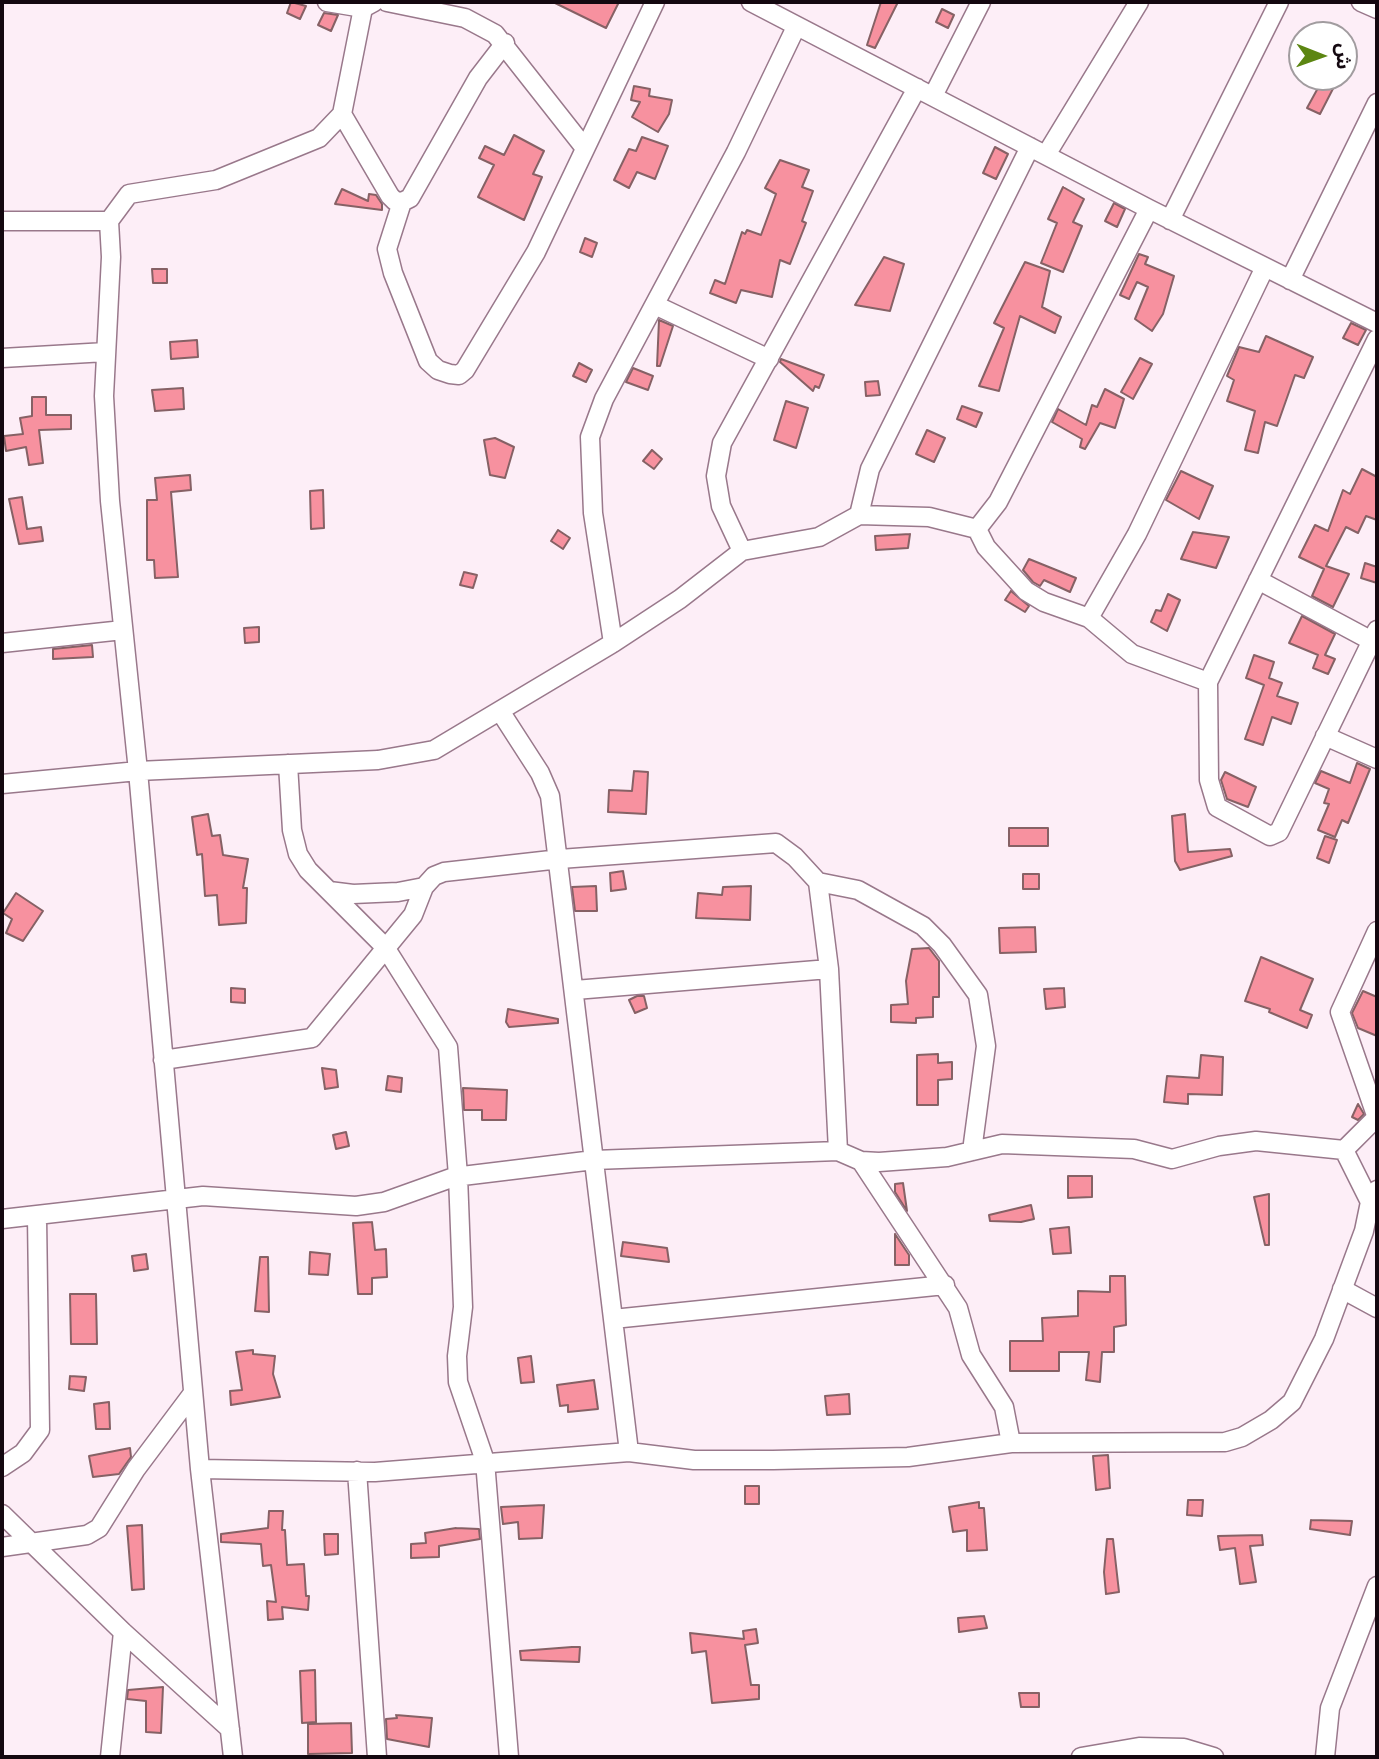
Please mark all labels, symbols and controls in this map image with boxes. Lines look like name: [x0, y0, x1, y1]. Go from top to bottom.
north arrow: [1288, 21, 1358, 91]
text: ش: [1333, 43, 1352, 70]

